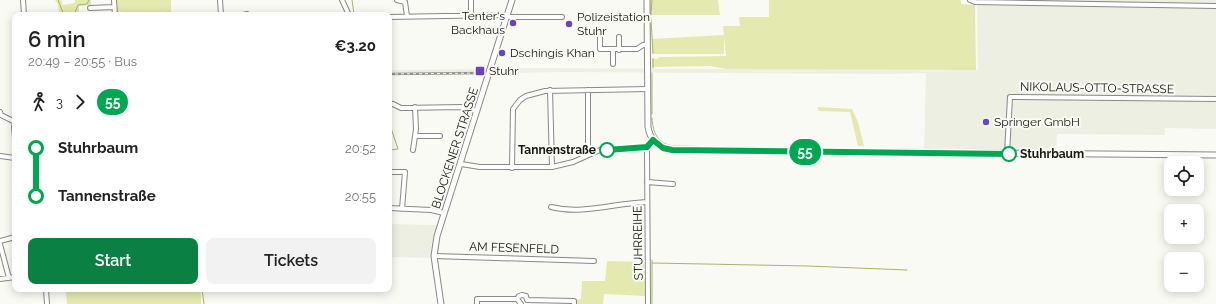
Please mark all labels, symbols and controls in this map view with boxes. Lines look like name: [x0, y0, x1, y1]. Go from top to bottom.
place label: Tenter's Backhaus: [451, 9, 505, 37]
place label: Polizeistation Stuhr: [577, 10, 650, 38]
marker: Tenter's Backhaus: [508, 18, 518, 28]
marker: Polizeistation Stuhr: [564, 19, 574, 29]
text: 6 min: [28, 26, 86, 52]
text: €3.20: [335, 37, 376, 55]
place label: Dschingis Khan: [510, 46, 595, 60]
marker: Dschingis Khan: [497, 48, 507, 58]
text: 20:49 – 20:55 · Bus: [28, 54, 137, 69]
place label: Stuhr: [489, 64, 519, 78]
marker: Stuhr: [474, 65, 486, 77]
street label: NIKOLAUS-OTTO-STRASSE: [1020, 80, 1174, 96]
street label: BLOCKENER STRASSE: [429, 86, 481, 210]
icon: walk: [28, 91, 50, 113]
icon: forward: [69, 91, 91, 113]
text: 55: [105, 94, 120, 110]
text: 3: [56, 95, 63, 110]
place label: Springer GmbH: [994, 115, 1080, 129]
marker: Springer GmbH: [981, 117, 991, 127]
text: Stuhrbaum: [58, 139, 138, 157]
line badge: 55: [787, 139, 823, 165]
text: 20:52: [345, 141, 376, 156]
marker: Tannenstraße: [599, 142, 615, 158]
place label: Tannenstraße: [518, 143, 596, 157]
text: 55: [797, 144, 813, 160]
marker: Stuhrbaum: [1001, 146, 1017, 162]
place label: Stuhrbaum: [1020, 147, 1084, 161]
map controls: [1164, 156, 1204, 292]
button: locate: [1164, 156, 1204, 196]
text: Tannenstraße: [58, 187, 156, 205]
text: 20:55: [345, 189, 376, 204]
button: +: [1164, 204, 1204, 244]
street label: STUHRREIHE: [630, 206, 646, 280]
button: Start: [28, 238, 198, 284]
button: Tickets: [206, 238, 376, 284]
street label: AM FESENFELD: [469, 239, 560, 257]
button: −: [1164, 252, 1204, 292]

